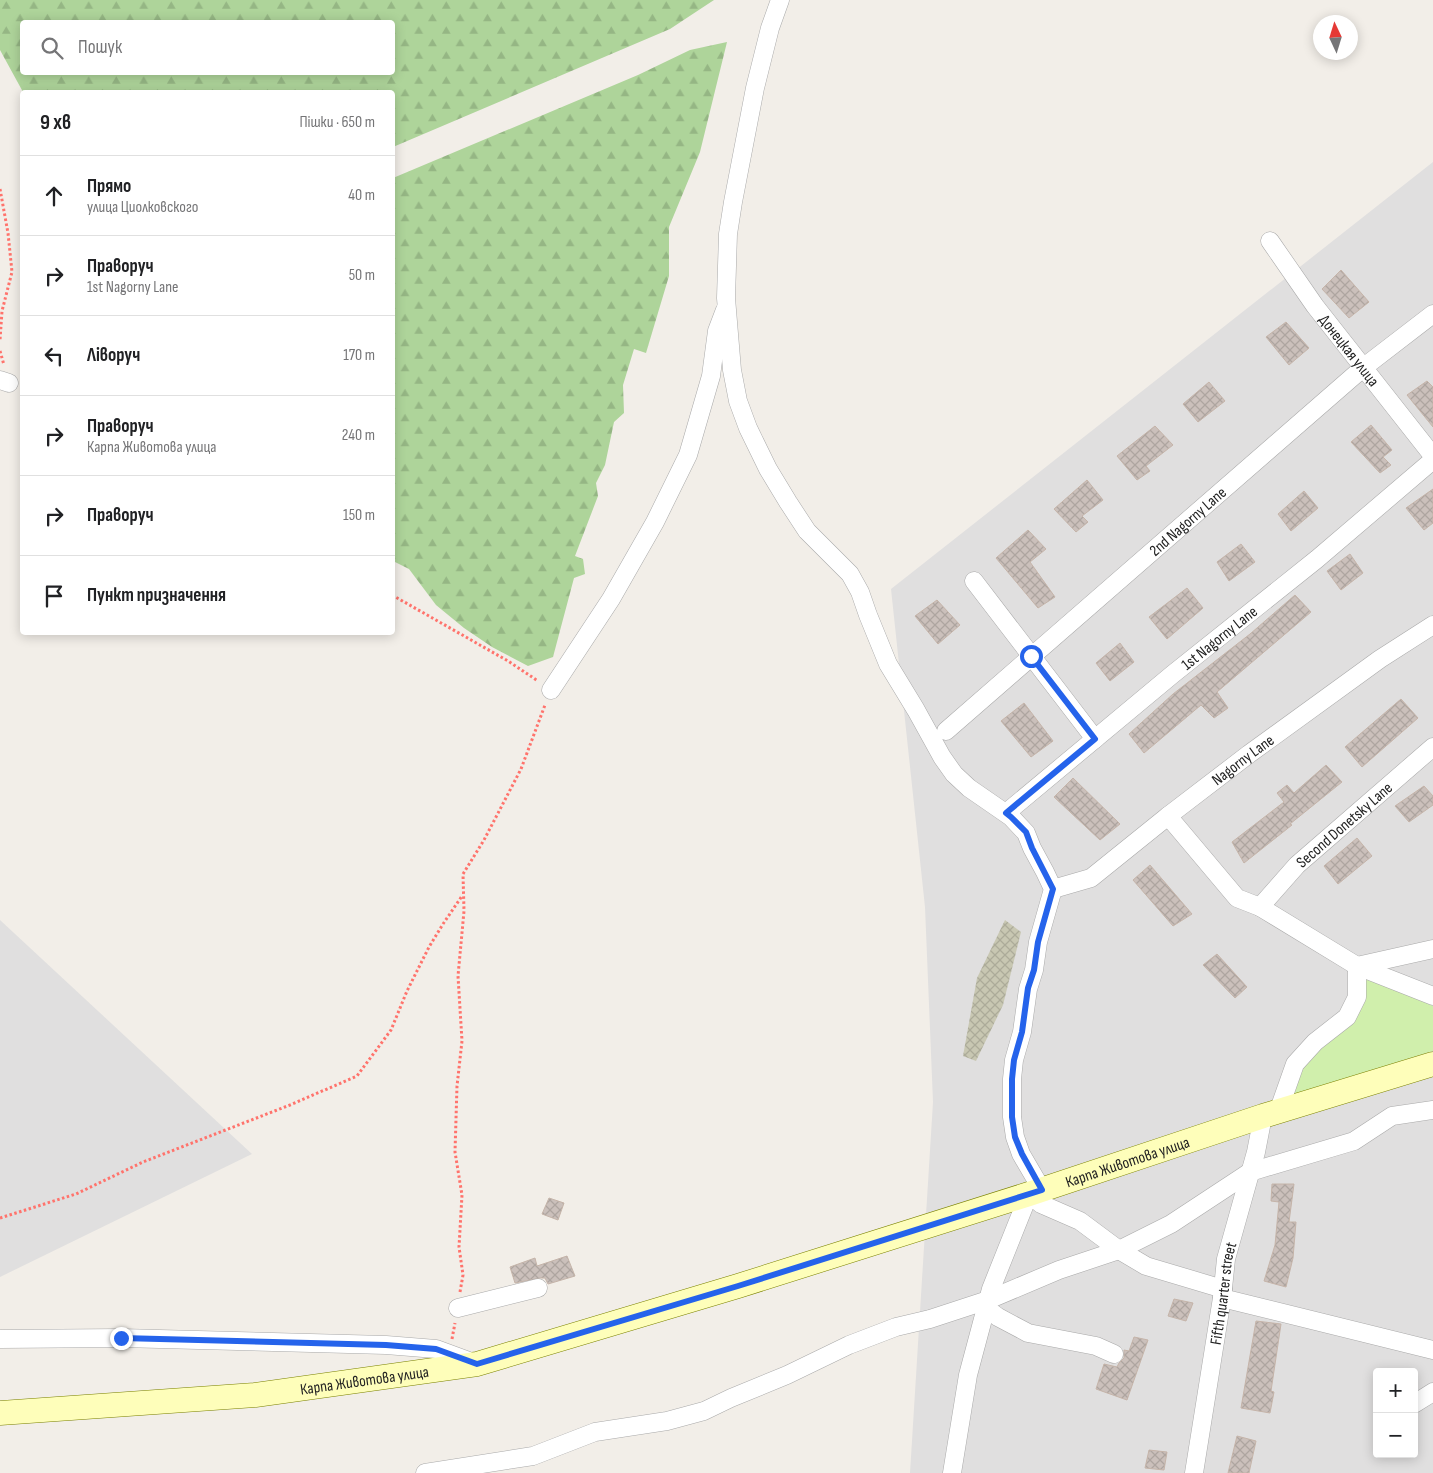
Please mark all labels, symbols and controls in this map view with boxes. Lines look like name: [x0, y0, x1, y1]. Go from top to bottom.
north arrow: [1313, 15, 1358, 60]
search box: [20, 20, 395, 75]
icon: search: [38, 34, 66, 62]
text: Пошук: [78, 36, 122, 59]
text: 9 хв: [40, 110, 71, 135]
text: Пішки · 650 m: [299, 113, 375, 132]
text: Прямо: [87, 175, 131, 198]
icon: ahead: [40, 182, 68, 210]
text: 40 m: [348, 186, 375, 205]
text: улица Циолковского: [87, 198, 198, 217]
text: Праворуч: [87, 255, 154, 278]
icon: right: [40, 262, 68, 290]
text: 50 m: [349, 266, 375, 285]
text: 1st Nagorny Lane: [87, 278, 179, 297]
street label: Донецкая улица: [1314, 311, 1383, 391]
icon: left: [40, 342, 68, 370]
text: Ліворуч: [87, 344, 140, 367]
text: 170 m: [343, 346, 375, 365]
text: Праворуч: [87, 415, 154, 438]
icon: right: [40, 422, 68, 450]
text: 240 m: [342, 426, 375, 445]
text: Карпа Животова улица: [87, 438, 216, 457]
street label: 2nd Nagorny Lane: [1146, 483, 1231, 561]
icon: right: [40, 502, 68, 530]
text: Праворуч: [87, 504, 154, 527]
text: 150 m: [343, 506, 375, 525]
icon: arrive: [40, 582, 68, 610]
text: Пункт призначення: [87, 584, 226, 607]
street label: 1st Nagorny Lane: [1178, 603, 1262, 675]
route start: [1020, 645, 1043, 668]
street label: Nagorny Lane: [1209, 731, 1278, 790]
street label: Second Donetsky Lane: [1293, 779, 1397, 872]
street label: Карпа Животова улица: [1063, 1133, 1192, 1192]
street label: Fifth quarter street: [1207, 1240, 1241, 1346]
route end: [110, 1327, 133, 1350]
street label: Карпа Животова улица: [299, 1363, 430, 1400]
map controls: [1373, 1368, 1418, 1458]
button: +: [1373, 1368, 1418, 1413]
button: −: [1373, 1413, 1418, 1458]

